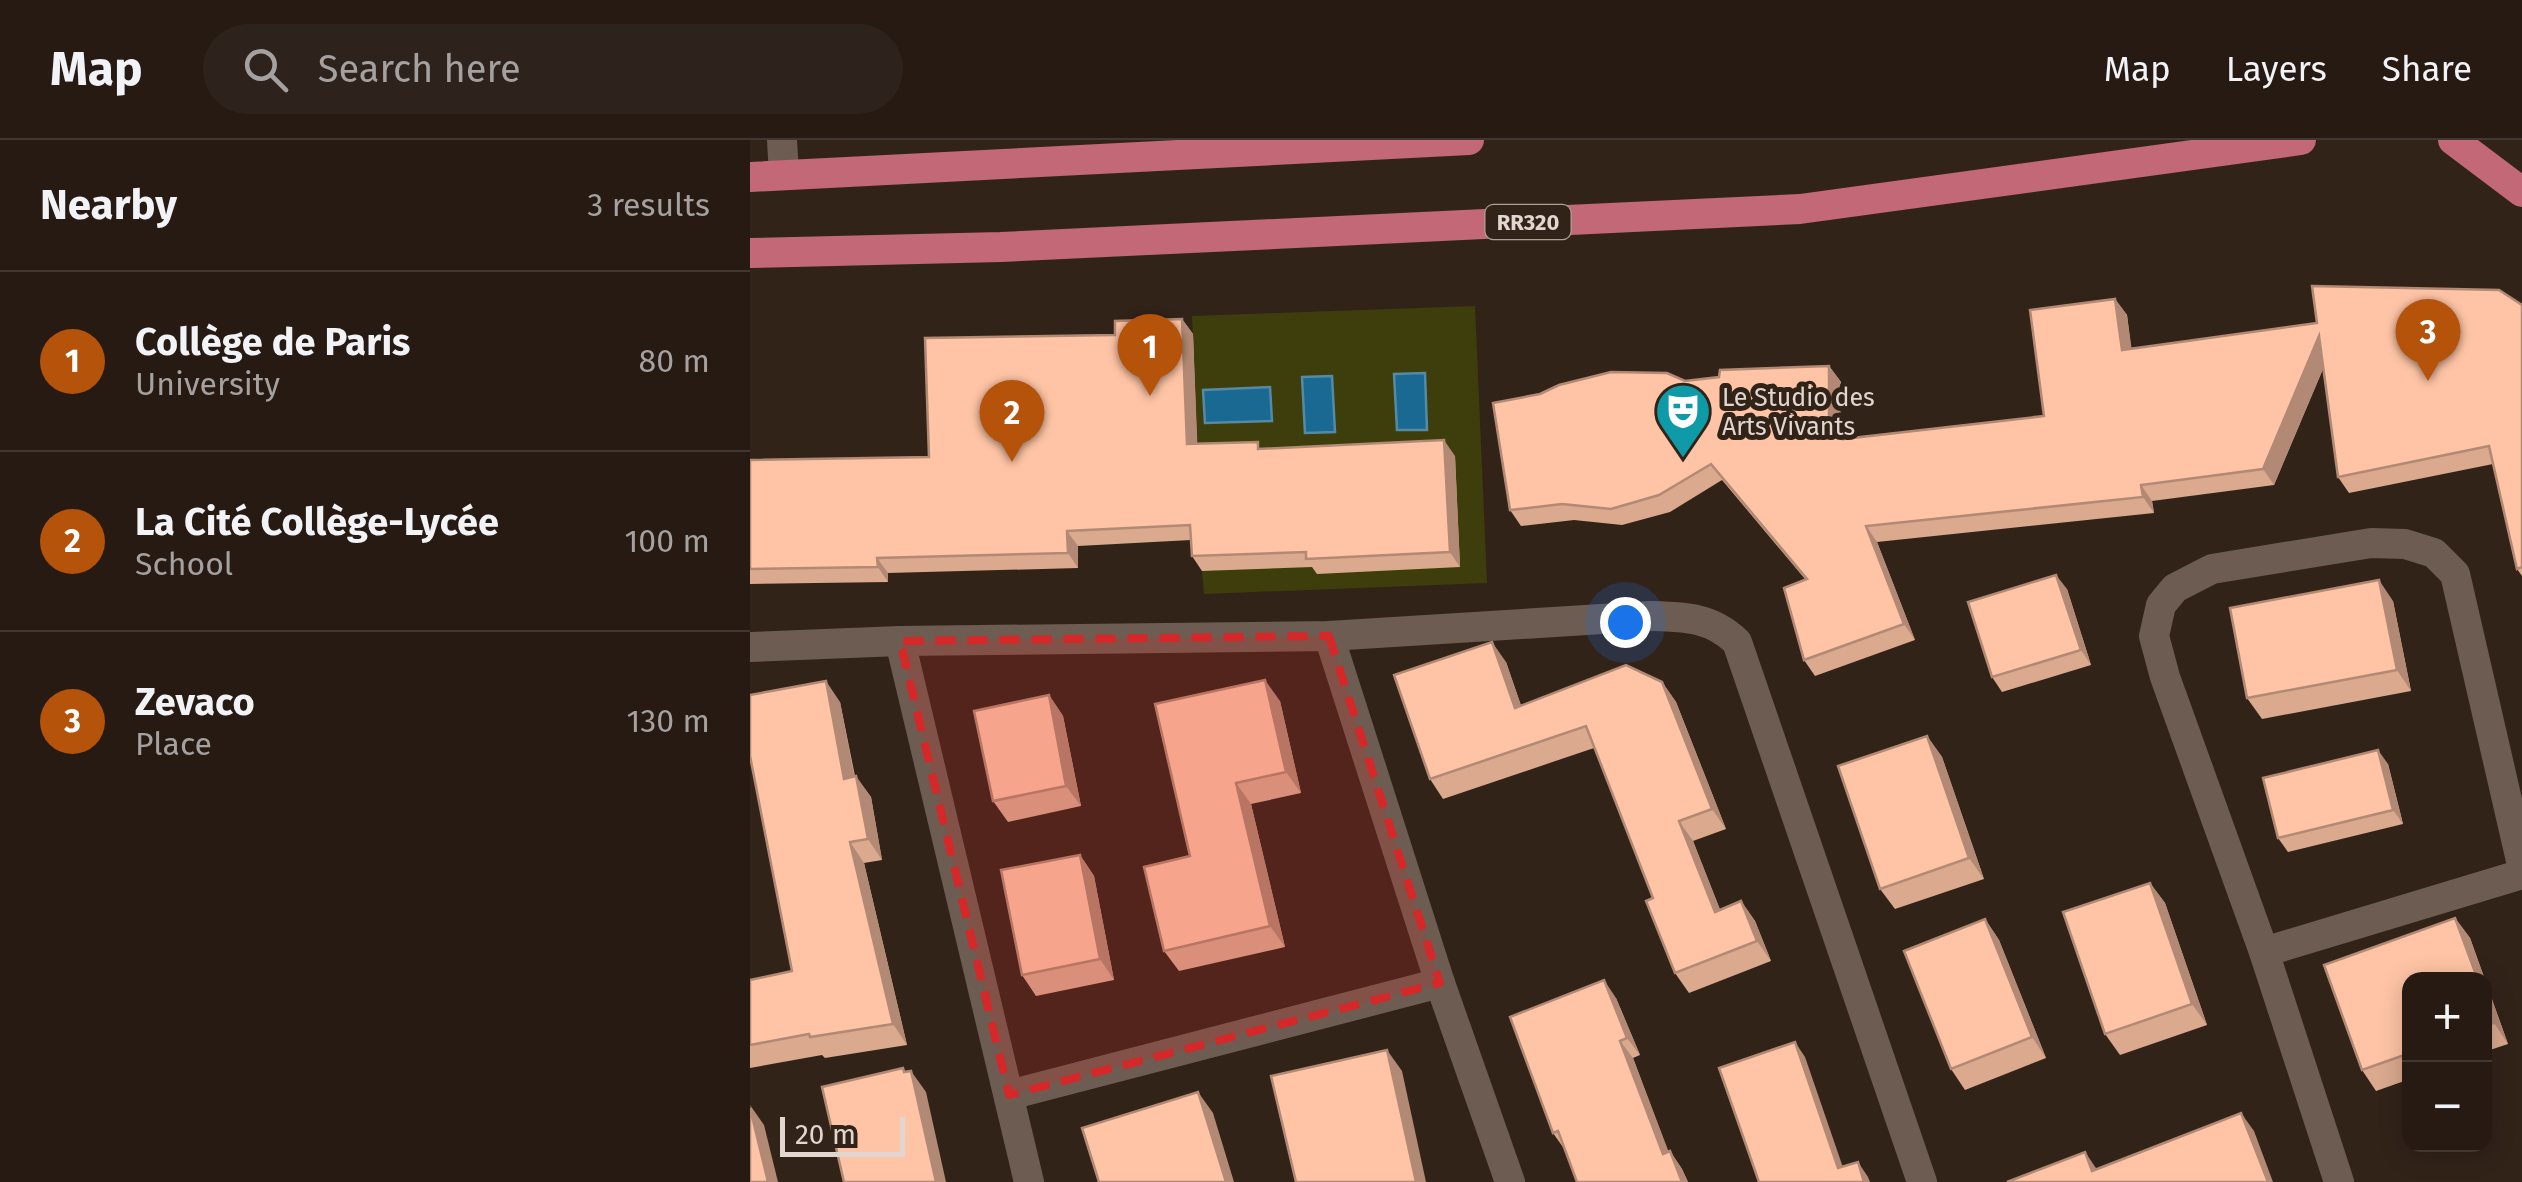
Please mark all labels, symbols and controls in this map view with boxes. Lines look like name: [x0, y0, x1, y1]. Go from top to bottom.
search box: [203, 24, 903, 114]
text: Map: [50, 40, 143, 98]
icon: search: [238, 42, 293, 97]
text: Search here: [318, 46, 521, 92]
text: Map: [2104, 48, 2171, 90]
text: Layers: [2226, 48, 2327, 90]
text: Share: [2382, 48, 2472, 90]
text: Nearby: [40, 180, 177, 230]
text: 3 results: [587, 186, 710, 224]
road number: RR320: [1486, 205, 1570, 239]
pin: 3: [2396, 298, 2460, 381]
pin: 1: [1118, 314, 1182, 396]
text: Collège de Paris: [135, 319, 410, 365]
text: 1: [65, 342, 80, 380]
text: 80 m: [639, 342, 710, 380]
text: University: [135, 365, 280, 403]
pin: 2: [980, 380, 1044, 462]
theatre icon: Le Studio des Arts Vivants: [1653, 381, 1713, 460]
place label: Le Studio des Arts Vivants: [1722, 383, 1875, 442]
text: La Cité Collège-Lycée: [135, 499, 499, 545]
text: 2: [64, 522, 81, 560]
text: 100 m: [625, 522, 710, 560]
text: School: [135, 545, 233, 583]
your location: [1600, 597, 1651, 648]
text: Zevaco: [135, 679, 255, 725]
text: 3: [64, 702, 81, 740]
text: 130 m: [626, 702, 710, 740]
text: Place: [135, 725, 212, 763]
map controls: [2402, 972, 2492, 1152]
button: +: [2402, 972, 2492, 1062]
button: −: [2402, 1062, 2492, 1152]
scale bar: [780, 1112, 905, 1156]
text: 20 m: [795, 1118, 856, 1151]

